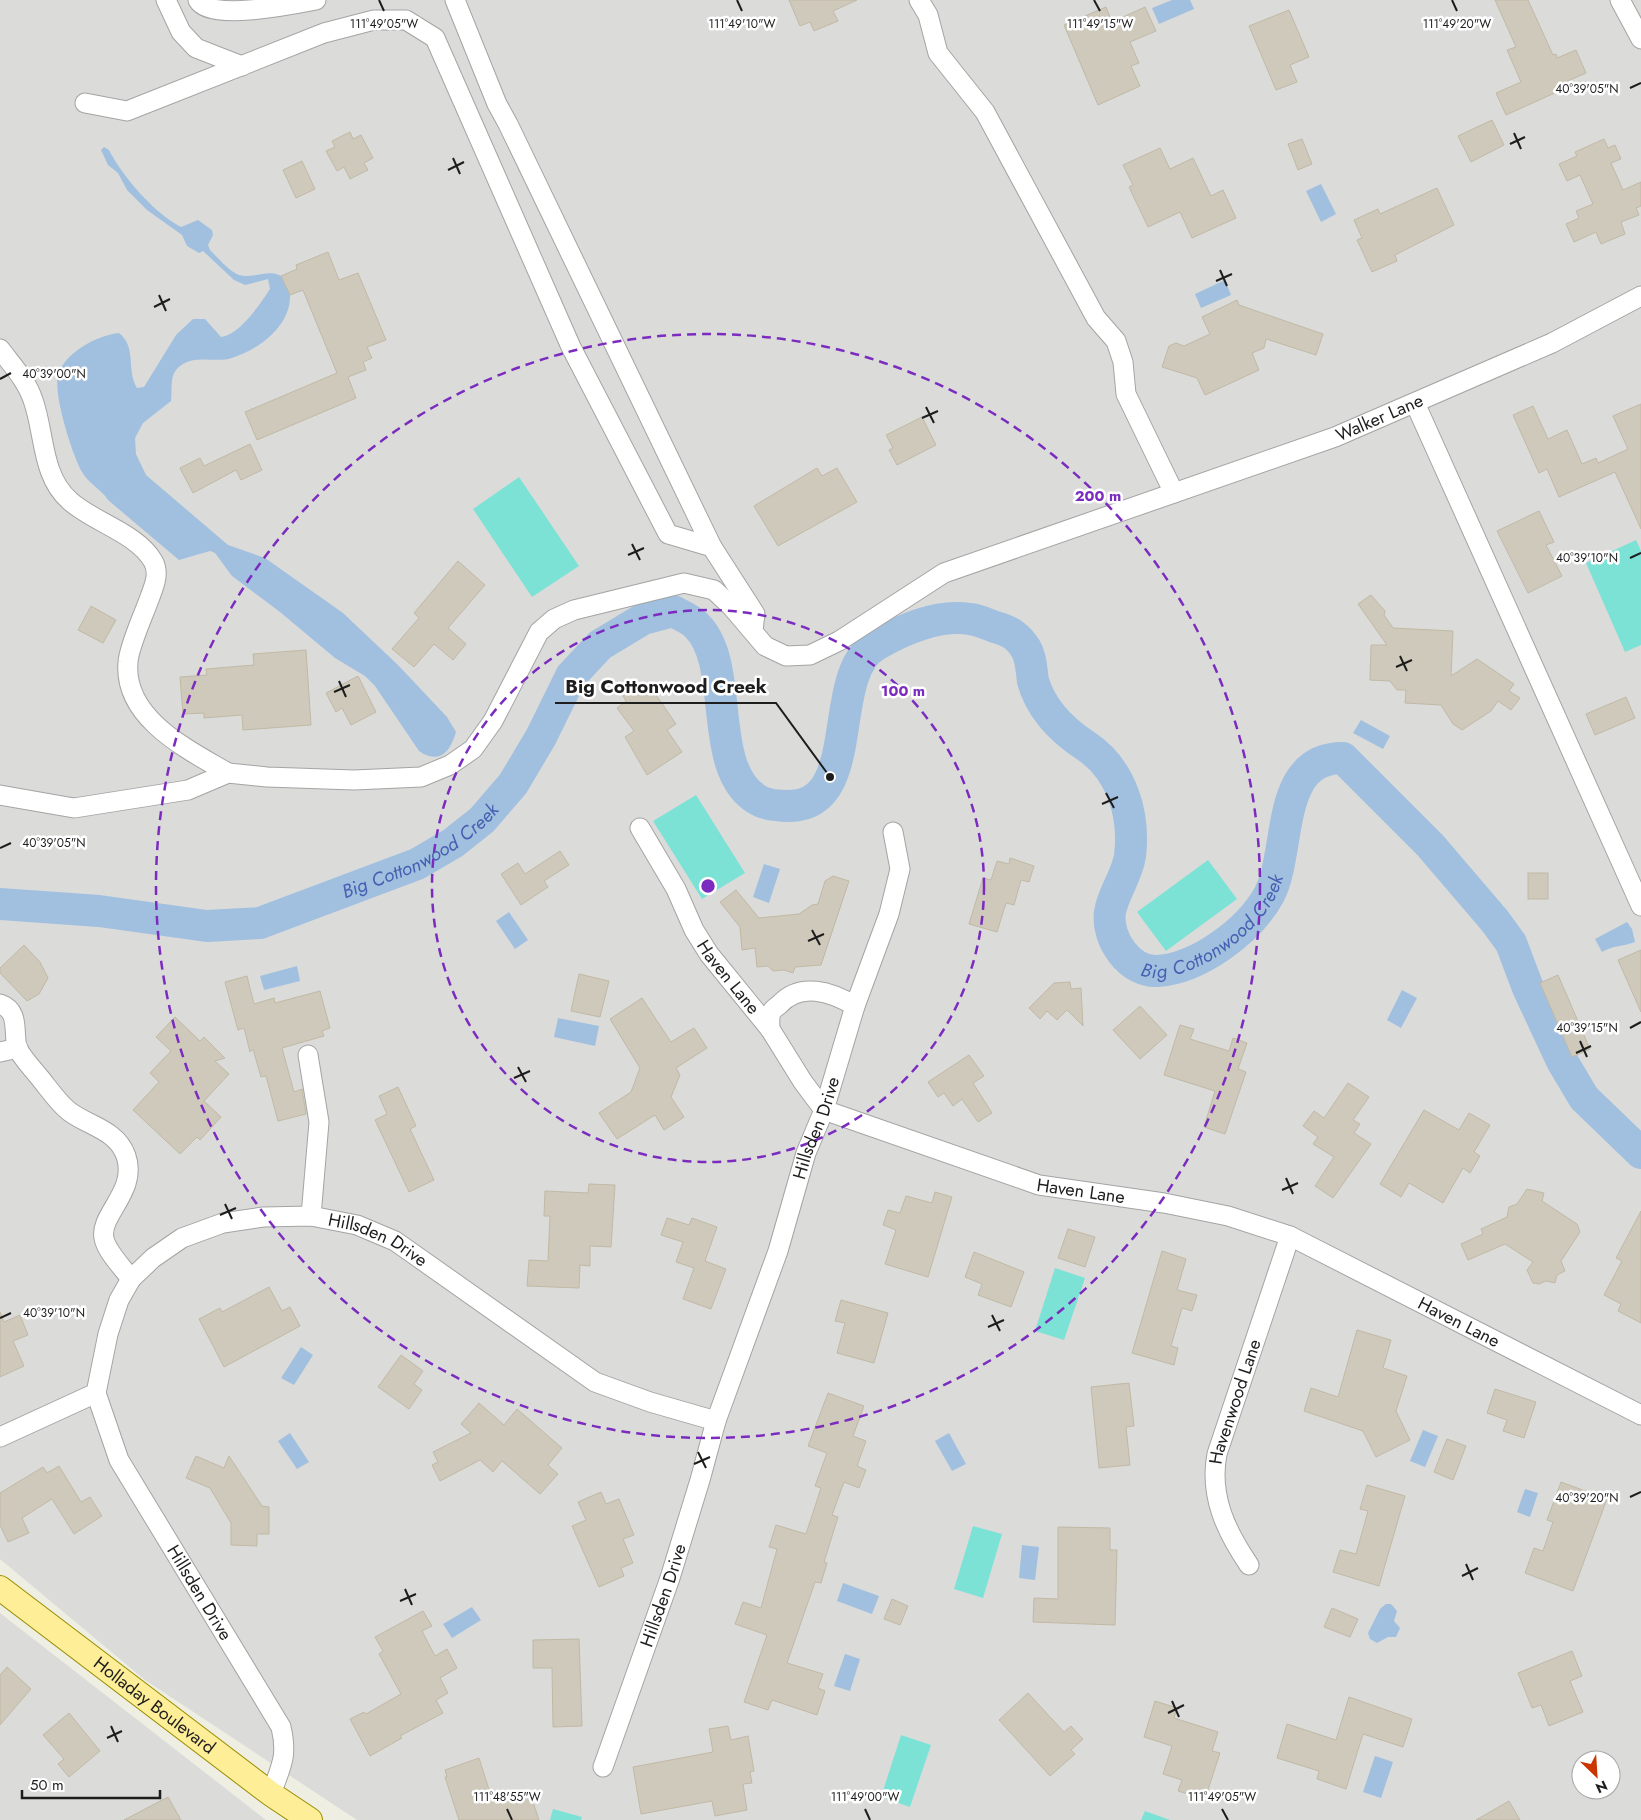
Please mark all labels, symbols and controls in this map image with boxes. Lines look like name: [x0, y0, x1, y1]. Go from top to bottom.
text: 111°49'05"W: [350, 15, 418, 33]
text: 111°49'10"W: [709, 15, 776, 33]
text: 111°49'15"W: [1067, 15, 1133, 33]
text: 111°49'20"W: [1423, 15, 1491, 33]
text: 40°39'05"N: [1555, 80, 1619, 98]
text: 40°39'00"N: [22, 365, 86, 383]
street label: Walker Lane: [1332, 387, 1427, 448]
text: 200 m: [1075, 485, 1121, 507]
text: 40°39'10"N: [1556, 549, 1618, 567]
callout: Big Cottonwood Creek: [555, 669, 776, 703]
text: Big Cottonwood Creek: [565, 673, 767, 700]
text: 100 m: [881, 680, 925, 702]
water label: Big Cottonwood Creek: [338, 796, 505, 905]
text: 40°39'05"N: [22, 834, 86, 852]
water label: Big Cottonwood Creek: [1138, 870, 1290, 985]
centre of rings: [699, 877, 717, 895]
street label: Haven Lane: [690, 935, 766, 1020]
text: 40°39'15"N: [1556, 1019, 1618, 1037]
street label: Hillsden Drive: [786, 1074, 846, 1182]
street label: Haven Lane: [1035, 1172, 1127, 1210]
street label: Hillsden Drive: [326, 1207, 433, 1273]
street label: Haven Lane: [1413, 1290, 1504, 1354]
text: 40°39'10"N: [23, 1304, 85, 1322]
street label: Havenwood Lane: [1203, 1336, 1268, 1466]
text: 40°39'20"N: [1555, 1489, 1619, 1507]
street label: Hillsden Drive: [160, 1540, 239, 1645]
street label: Hillsden Drive: [634, 1540, 693, 1651]
street label: Holladay Boulevard: [88, 1650, 221, 1760]
north arrow: [1571, 1750, 1621, 1800]
scale bar: [22, 1768, 160, 1800]
text: 50 m: [30, 1774, 64, 1796]
text: N: [1592, 1775, 1611, 1798]
text: 111°48'55"W: [473, 1788, 541, 1806]
text: 111°49'00"W: [831, 1788, 899, 1806]
text: 111°49'05"W: [1188, 1788, 1256, 1806]

